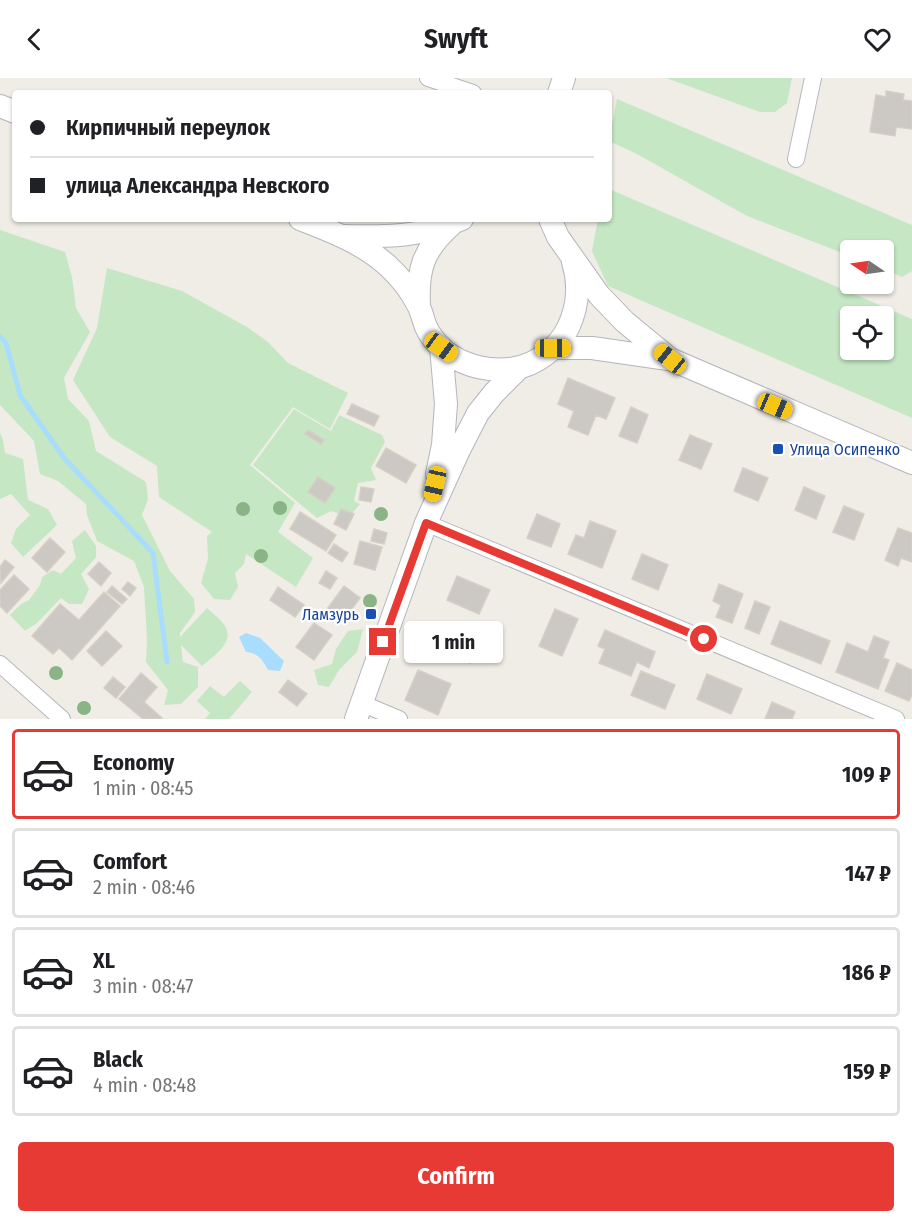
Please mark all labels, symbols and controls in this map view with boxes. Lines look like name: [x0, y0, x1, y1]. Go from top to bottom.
icon: back: [18, 23, 51, 56]
text: Swyft: [424, 23, 488, 55]
icon: heart: [861, 23, 894, 56]
text: Кирпичный переулок: [66, 114, 270, 141]
text: улица Александра Невского: [66, 172, 329, 199]
north arrow: [840, 240, 894, 294]
map controls: [840, 240, 894, 360]
button: locate: [840, 306, 894, 360]
car: [421, 329, 461, 365]
car: [535, 339, 571, 357]
car: [650, 341, 690, 377]
car: [755, 391, 795, 421]
place label: Улица Осипенко: [789, 440, 900, 459]
marker: Улица Осипенко: [771, 442, 785, 456]
car: [422, 464, 448, 504]
place label: Ламзурь: [302, 605, 359, 624]
marker: Ламзурь: [364, 607, 378, 621]
callout: 1 min: [404, 621, 503, 663]
route start: [690, 625, 717, 652]
route end: [369, 628, 396, 655]
text: 1 min: [432, 630, 475, 654]
icon: car: [21, 747, 75, 801]
text: Economy: [93, 749, 174, 776]
text: 109 ₽: [842, 761, 891, 788]
text: 1 min · 08:45: [93, 776, 193, 800]
icon: car: [21, 846, 75, 900]
text: Comfort: [93, 848, 167, 875]
text: 147 ₽: [845, 860, 891, 887]
text: 2 min · 08:46: [93, 875, 195, 899]
icon: car: [21, 945, 75, 999]
text: XL: [93, 947, 115, 974]
text: 186 ₽: [842, 959, 891, 986]
text: 3 min · 08:47: [93, 974, 193, 998]
icon: car: [21, 1044, 75, 1098]
text: Black: [93, 1046, 143, 1073]
text: 159 ₽: [843, 1058, 891, 1085]
text: 4 min · 08:48: [93, 1073, 196, 1097]
button: Confirm: [18, 1142, 894, 1211]

